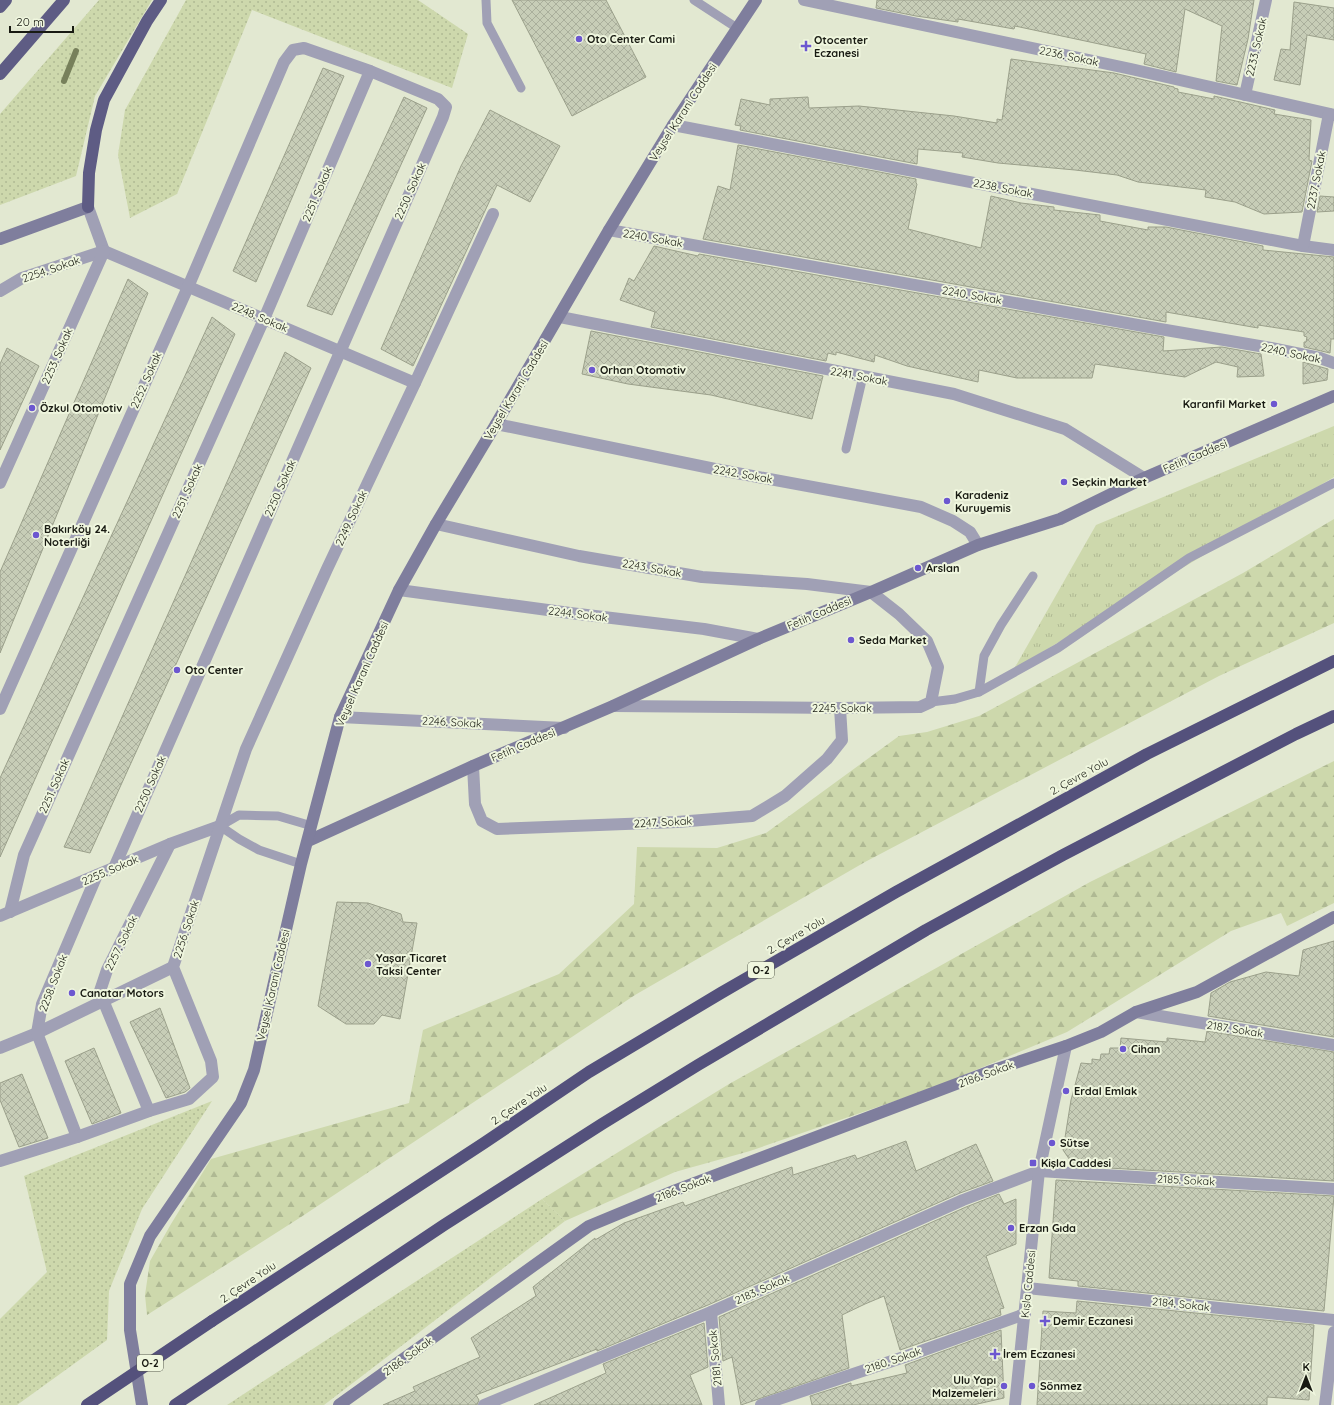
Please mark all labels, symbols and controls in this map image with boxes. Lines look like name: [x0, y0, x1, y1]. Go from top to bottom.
scale bar: [10, 8, 73, 34]
text: 20 m: [16, 14, 44, 29]
street label: 2233. Sokak: [1242, 16, 1270, 78]
place label: Oto Center Cami: [587, 32, 675, 46]
place label: Otocenter Eczanesi: [814, 33, 868, 60]
marker: Oto Center Cami: [574, 34, 584, 44]
marker: Otocenter Eczanesi: [801, 41, 811, 51]
street label: 2236. Sokak: [1038, 43, 1100, 69]
street label: Veysel Karani Caddesi: [646, 60, 720, 164]
street label: 2237. Sokak: [1303, 150, 1329, 210]
street label: 2250. Sokak: [391, 160, 429, 222]
street label: 2251. Sokak: [299, 164, 335, 224]
street label: 2238. Sokak: [972, 175, 1034, 201]
street label: 2240. Sokak: [622, 226, 684, 250]
street label: 2254. Sokak: [20, 253, 82, 285]
street label: 2240. Sokak: [941, 283, 1003, 307]
street label: 2248. Sokak: [230, 299, 290, 335]
street label: 2253. Sokak: [38, 326, 76, 386]
street label: Veysel Karani Caddesi: [481, 338, 551, 442]
street label: 2240. Sokak: [1260, 340, 1322, 366]
street label: 2252. Sokak: [127, 349, 165, 410]
place label: Orhan Otomotiv: [600, 363, 686, 377]
street label: 2241. Sokak: [829, 364, 889, 388]
marker: Orhan Otomotiv: [587, 365, 597, 375]
place label: Karanfil Market: [1183, 397, 1266, 411]
marker: Karanfil Market: [1269, 399, 1279, 409]
place label: Özkul Otomotiv: [40, 401, 122, 415]
marker: Özkul Otomotiv: [27, 403, 37, 413]
street label: Fetih Caddesi: [1161, 436, 1229, 476]
street label: 2250. Sokak: [261, 457, 299, 519]
street label: 2251. Sokak: [169, 461, 205, 521]
street label: 2242. Sokak: [712, 462, 774, 486]
place label: Seçkin Market: [1072, 475, 1147, 489]
marker: Seçkin Market: [1059, 477, 1069, 487]
street label: 2249. Sokak: [332, 488, 370, 548]
place label: Karadeniz Kuruyemis: [955, 488, 1011, 515]
marker: Karadeniz Kuruyemis: [942, 496, 952, 506]
place label: Bakırköy 24. Noterliği: [44, 522, 110, 549]
marker: Bakırköy 24. Noterliği: [31, 530, 41, 540]
street label: 2243. Sokak: [621, 556, 683, 580]
place label: Arslan: [926, 561, 960, 575]
marker: Arslan: [913, 563, 923, 573]
street label: Fetih Caddesi: [785, 593, 853, 633]
street label: 2244. Sokak: [547, 603, 609, 625]
street label: Veysel Karani Caddesi: [332, 619, 392, 729]
place label: Seda Market: [859, 633, 927, 647]
marker: Seda Market: [846, 635, 856, 645]
place label: Oto Center: [185, 663, 244, 677]
marker: Oto Center: [172, 665, 182, 675]
street label: 2245. Sokak: [812, 701, 872, 715]
street label: 2246. Sokak: [422, 713, 482, 731]
street label: Fetih Caddesi: [489, 725, 557, 765]
street label: 2250. Sokak: [131, 753, 169, 815]
street label: 2. Çevre Yolu: [1047, 754, 1111, 798]
street label: 2251. Sokak: [36, 756, 72, 816]
street label: 2247. Sokak: [633, 813, 693, 831]
street label: 2255. Sokak: [80, 852, 141, 888]
street label: 2256. Sokak: [170, 898, 202, 960]
street label: 2257. Sokak: [102, 913, 140, 973]
street label: 2. Çevre Yolu: [765, 913, 827, 957]
street label: Veysel Karani Caddesi: [253, 928, 293, 1042]
place label: Yaşar Ticaret Taksi Center: [376, 951, 447, 978]
street label: 2258. Sokak: [36, 952, 70, 1014]
marker: Yaşar Ticaret Taksi Center: [363, 959, 373, 969]
road number: O-2: [748, 962, 774, 978]
place label: Canatar Motors: [80, 986, 164, 1000]
marker: Canatar Motors: [67, 988, 77, 998]
street label: 2187. Sokak: [1206, 1018, 1264, 1040]
place label: Cihan: [1131, 1042, 1160, 1056]
marker: Cihan: [1118, 1044, 1128, 1054]
street label: 2186. Sokak: [956, 1057, 1016, 1091]
street label: 2. Çevre Yolu: [488, 1080, 550, 1128]
place label: Erdal Emlak: [1074, 1084, 1137, 1098]
marker: Erdal Emlak: [1061, 1086, 1071, 1096]
place label: Sütse: [1060, 1136, 1090, 1150]
marker: Sütse: [1047, 1138, 1057, 1148]
place label: Kişla Caddesi: [1041, 1156, 1111, 1170]
marker: Kişla Caddesi: [1028, 1158, 1038, 1168]
street label: 2186. Sokak: [653, 1171, 713, 1205]
street label: 2185. Sokak: [1157, 1171, 1215, 1189]
place label: Erzan Gıda: [1019, 1221, 1076, 1235]
marker: Erzan Gıda: [1006, 1223, 1016, 1233]
street label: Kışla Caddesi: [1017, 1249, 1039, 1319]
street label: 2. Çevre Yolu: [217, 1258, 279, 1306]
street label: 2183. Sokak: [733, 1271, 791, 1307]
street label: 2184. Sokak: [1151, 1294, 1211, 1314]
place label: Demir Eczanesi: [1053, 1314, 1133, 1328]
marker: Demir Eczanesi: [1040, 1316, 1050, 1326]
street label: 2181. Sokak: [706, 1329, 724, 1387]
street label: 2186. Sokak: [380, 1333, 436, 1379]
street label: 2180. Sokak: [863, 1344, 923, 1376]
place label: İrem Eczanesi: [1003, 1347, 1075, 1361]
marker: İrem Eczanesi: [990, 1349, 1000, 1359]
road number: O-2: [137, 1355, 163, 1371]
north arrow: [1286, 1357, 1326, 1397]
text: K: [1302, 1360, 1310, 1374]
place label: Ulu Yapı Malzemeleri: [932, 1373, 996, 1400]
place label: Sönmez: [1040, 1379, 1083, 1393]
marker: Ulu Yapı Malzemeleri: [999, 1381, 1009, 1391]
marker: Sönmez: [1027, 1381, 1037, 1391]

